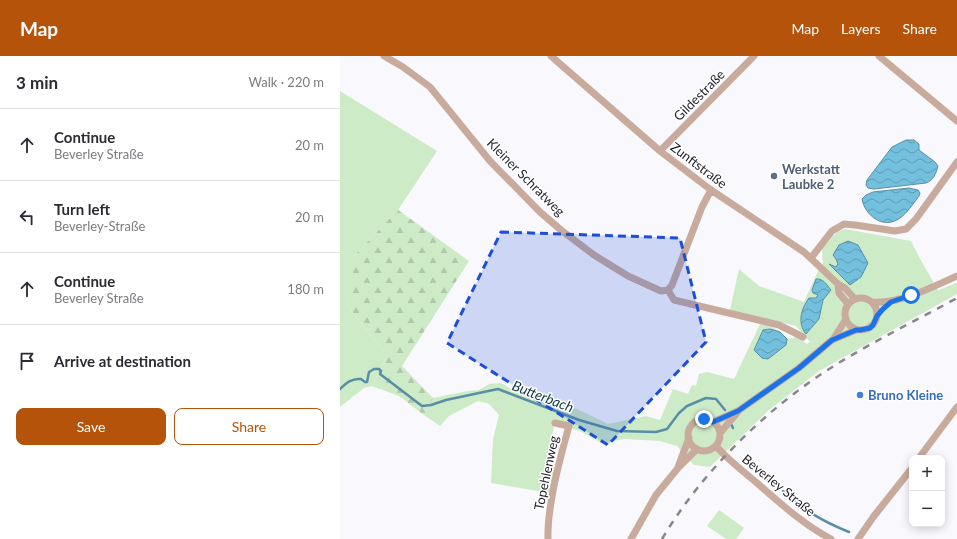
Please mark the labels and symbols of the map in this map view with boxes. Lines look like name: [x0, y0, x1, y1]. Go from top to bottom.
street label: Gildestraße: [670, 66, 728, 124]
street label: Kleiner Schratweg: [484, 135, 568, 219]
street label: Zunftstraße: [668, 139, 731, 192]
place label: Werkstatt Laubke 2: [782, 161, 841, 192]
marker: Werkstatt Laubke 2: [769, 171, 779, 181]
route start: [902, 286, 920, 304]
water label: Butterbach: [510, 377, 576, 415]
place label: Bruno Kleine: [868, 387, 943, 403]
marker: Bruno Kleine: [855, 390, 865, 400]
route end: [695, 410, 713, 428]
street label: Topehlenweg: [530, 434, 562, 512]
street label: Beverley Straße: [739, 451, 819, 519]

